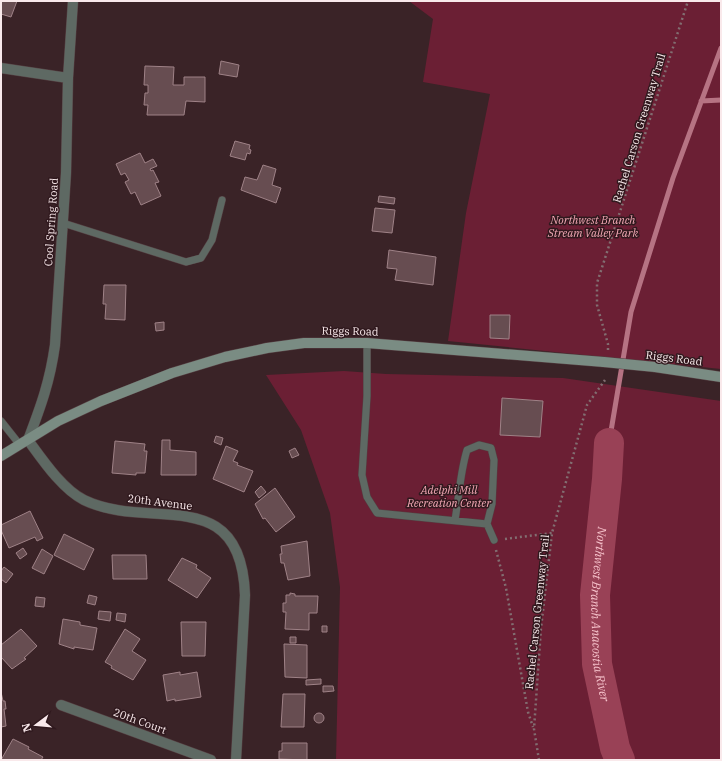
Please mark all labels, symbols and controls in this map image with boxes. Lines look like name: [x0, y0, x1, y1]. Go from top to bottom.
street label: Rachel Carson Greenway Trail: [610, 52, 668, 204]
street label: Cool Spring Road: [41, 177, 61, 267]
park label: Northwest Branch Stream Valley Park: [547, 213, 638, 240]
street label: Riggs Road: [321, 324, 379, 339]
street label: Riggs Road: [645, 348, 703, 368]
park label: Adelphi Mill Recreation Center: [406, 483, 492, 510]
street label: 20th Avenue: [127, 491, 193, 513]
water label: Northwest Branch Anacostia River: [588, 525, 613, 703]
street label: Rachel Carson Greenway Trail: [522, 534, 552, 690]
north arrow: [16, 705, 56, 745]
street label: 20th Court: [112, 705, 169, 737]
text: N: [18, 721, 34, 734]

